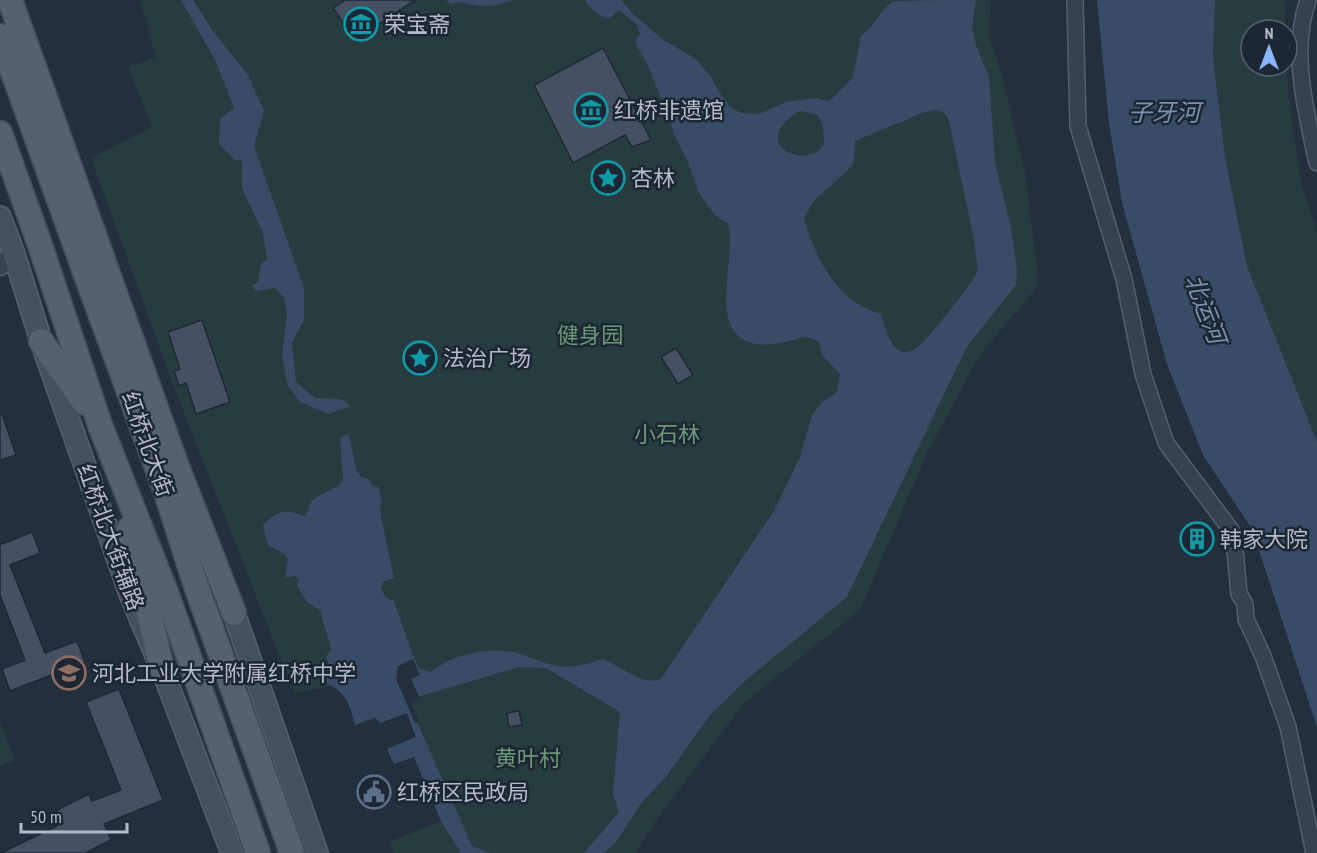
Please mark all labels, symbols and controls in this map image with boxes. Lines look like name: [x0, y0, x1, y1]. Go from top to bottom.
museum icon: 荣宝斋: [343, 6, 379, 42]
place label: 荣宝斋: [384, 10, 450, 38]
north arrow: [1239, 18, 1299, 78]
text: N: [1265, 23, 1273, 43]
museum icon: 红桥非遗馆: [573, 92, 609, 128]
place label: 红桥非遗馆: [614, 96, 724, 124]
water label: 子牙河: [1128, 97, 1204, 128]
place icon: 杏林: [590, 160, 626, 196]
place label: 杏林: [631, 164, 675, 192]
water label: 北运河: [1178, 270, 1234, 352]
park label: 健身园: [557, 321, 623, 349]
place icon: 法治广场: [402, 340, 438, 376]
place label: 法治广场: [443, 344, 531, 372]
street label: 红桥北大街: [116, 388, 180, 500]
park label: 小石林: [634, 420, 700, 448]
street label: 红桥北大街辅路: [72, 460, 150, 614]
building icon: 韩家大院: [1179, 521, 1215, 557]
place label: 韩家大院: [1220, 525, 1308, 553]
school or university icon: 河北工业大学附属红桥中学: [51, 655, 87, 691]
place label: 河北工业大学附属红桥中学: [92, 659, 356, 687]
park label: 黄叶村: [495, 744, 561, 772]
public building icon: 红桥区民政局: [356, 774, 392, 810]
place label: 红桥区民政局: [397, 778, 529, 806]
scale bar: [21, 796, 128, 834]
text: 50 m: [30, 805, 62, 828]

